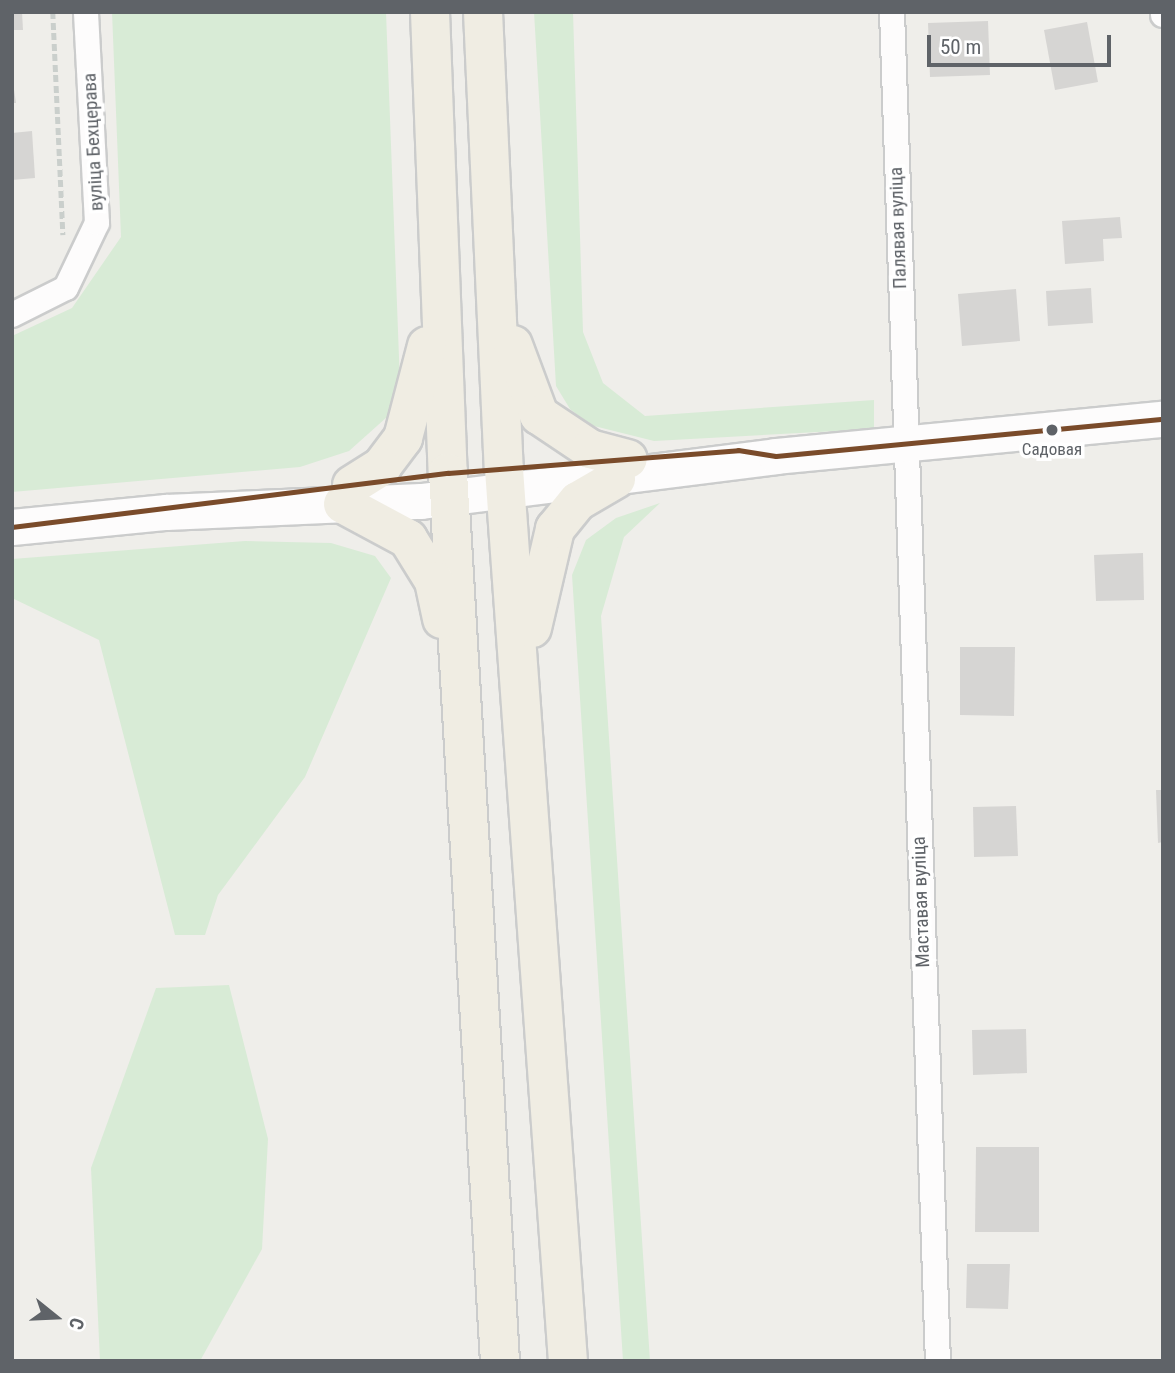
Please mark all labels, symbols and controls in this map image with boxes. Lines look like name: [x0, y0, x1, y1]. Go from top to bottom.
scale bar: [930, 21, 1114, 65]
text: 50 m: [940, 35, 981, 59]
street label: вуліца Бехцерава: [78, 72, 108, 212]
street label: Палявая вуліца: [884, 167, 912, 289]
marker: Садовая: [1045, 423, 1059, 437]
place label: Садовая: [1022, 440, 1082, 460]
street label: Маставая вуліца: [907, 836, 935, 968]
north arrow: [21, 1282, 91, 1352]
text: С: [64, 1315, 89, 1332]

